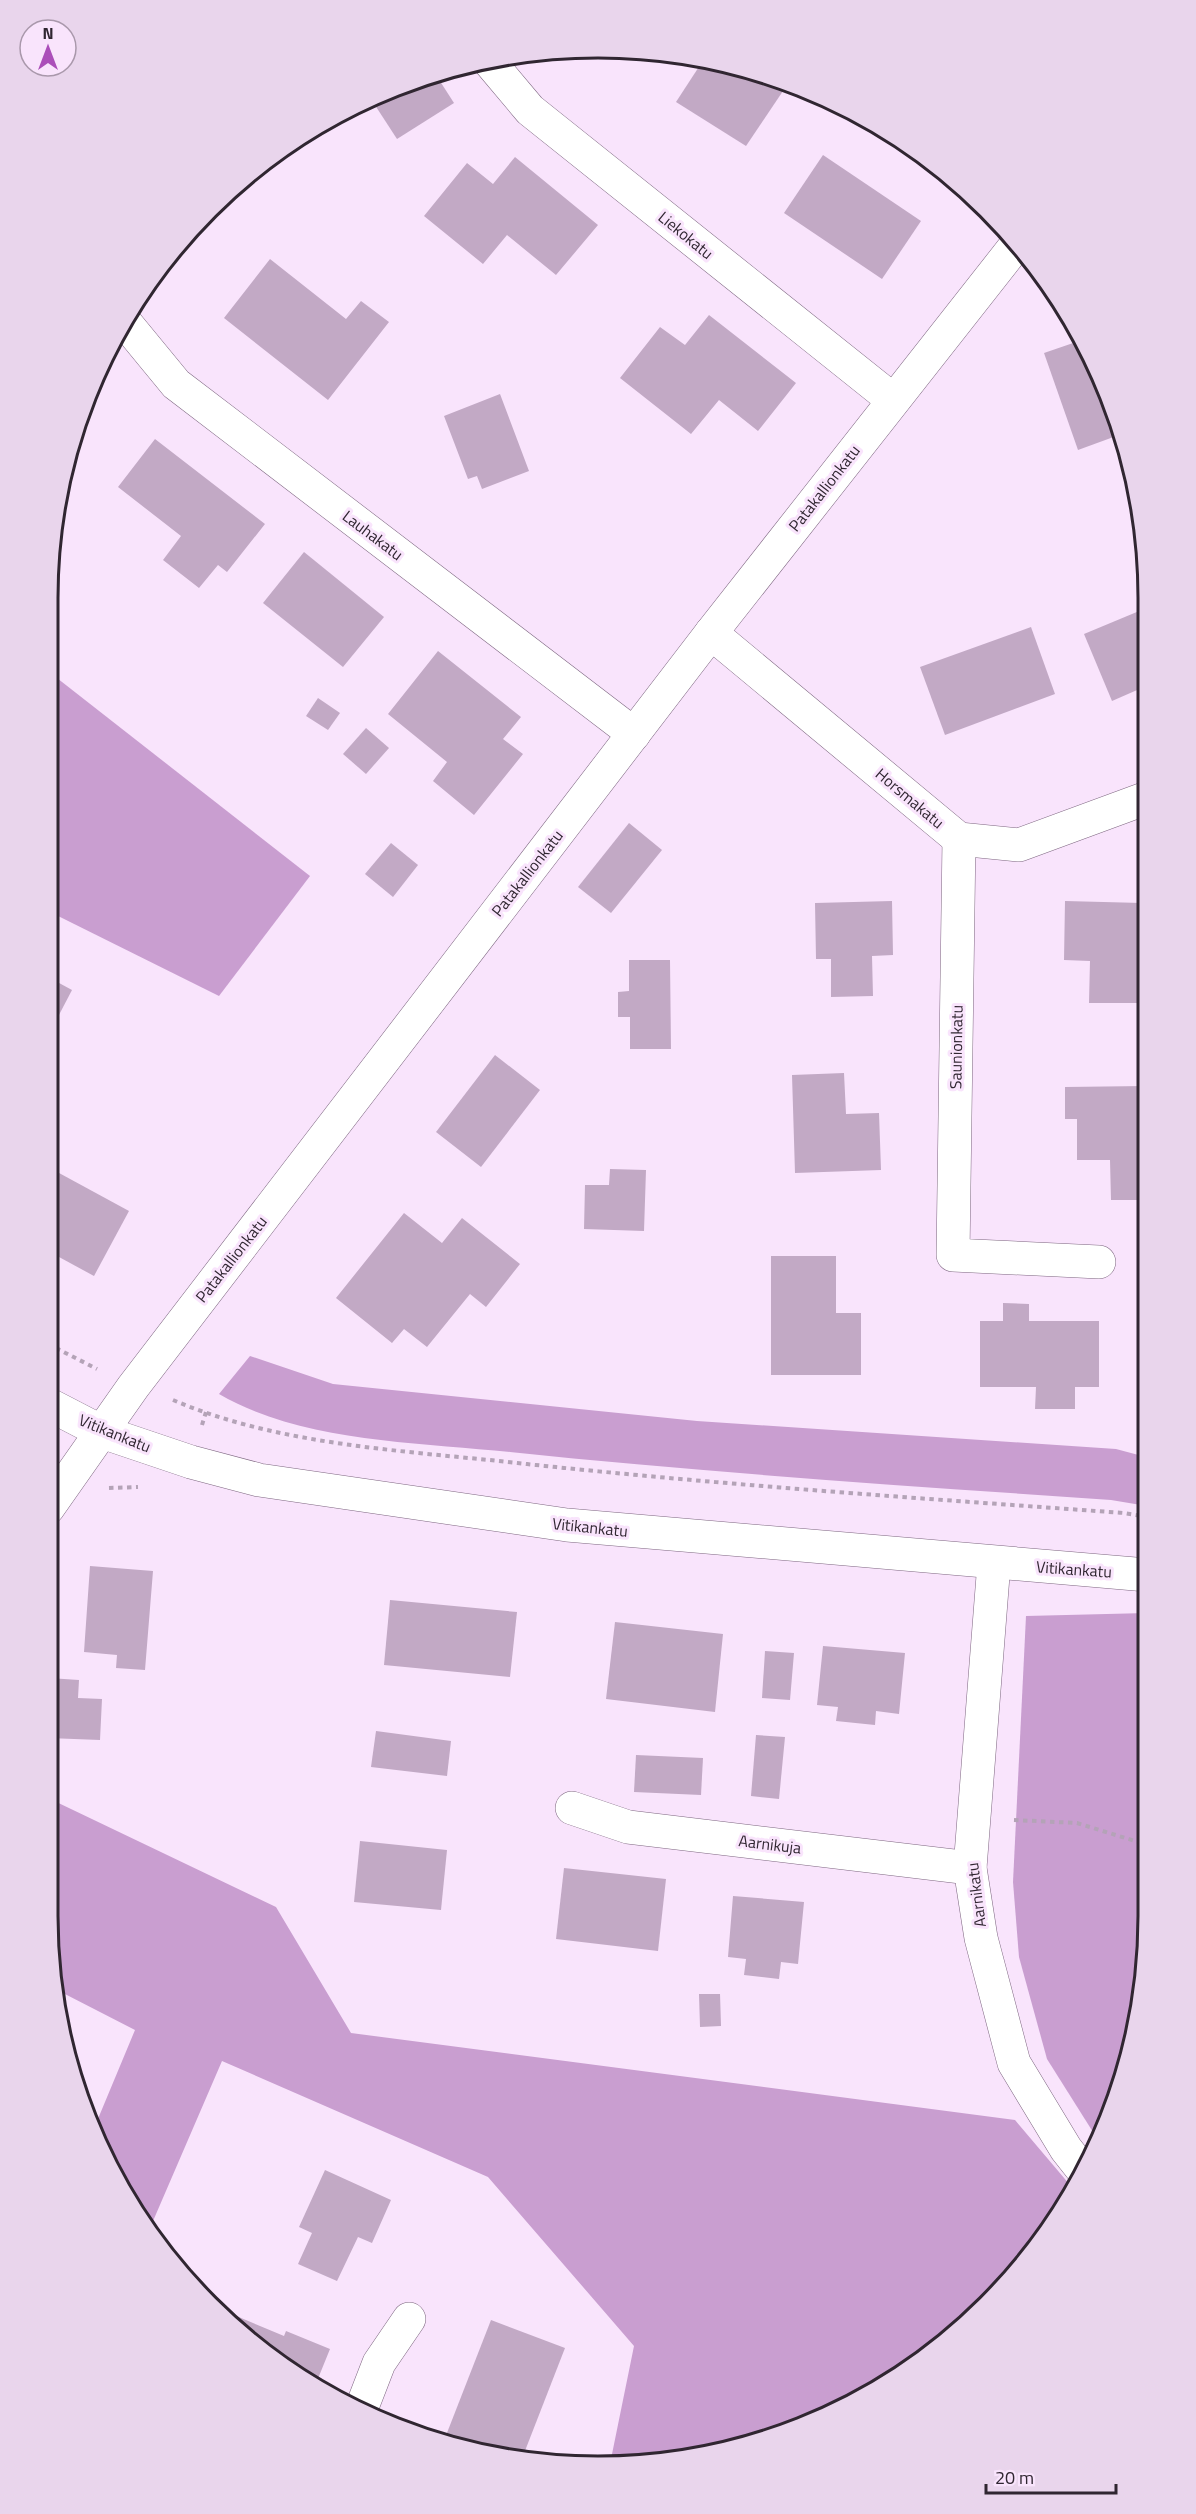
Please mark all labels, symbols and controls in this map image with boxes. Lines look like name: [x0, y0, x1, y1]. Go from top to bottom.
north arrow: [18, 18, 78, 78]
text: N: [42, 21, 54, 45]
street label: Liekokatu: [653, 205, 719, 265]
street label: Patakallionkatu: [782, 439, 866, 537]
street label: Lauhakatu: [338, 504, 408, 566]
street label: Horsmakatu: [870, 762, 950, 834]
street label: Patakallionkatu: [485, 824, 569, 922]
street label: Saunionkatu: [943, 1005, 969, 1089]
street label: Patakallionkatu: [189, 1210, 273, 1308]
street label: Vitikankatu: [75, 1408, 155, 1458]
street label: Vitikankatu: [551, 1511, 629, 1543]
street label: Vitikankatu: [1035, 1554, 1113, 1584]
street label: Aarnikuja: [737, 1828, 803, 1860]
street label: Aarnikatu: [960, 1861, 992, 1929]
scale bar: [986, 2457, 1116, 2495]
text: 20 m: [995, 2464, 1034, 2491]

